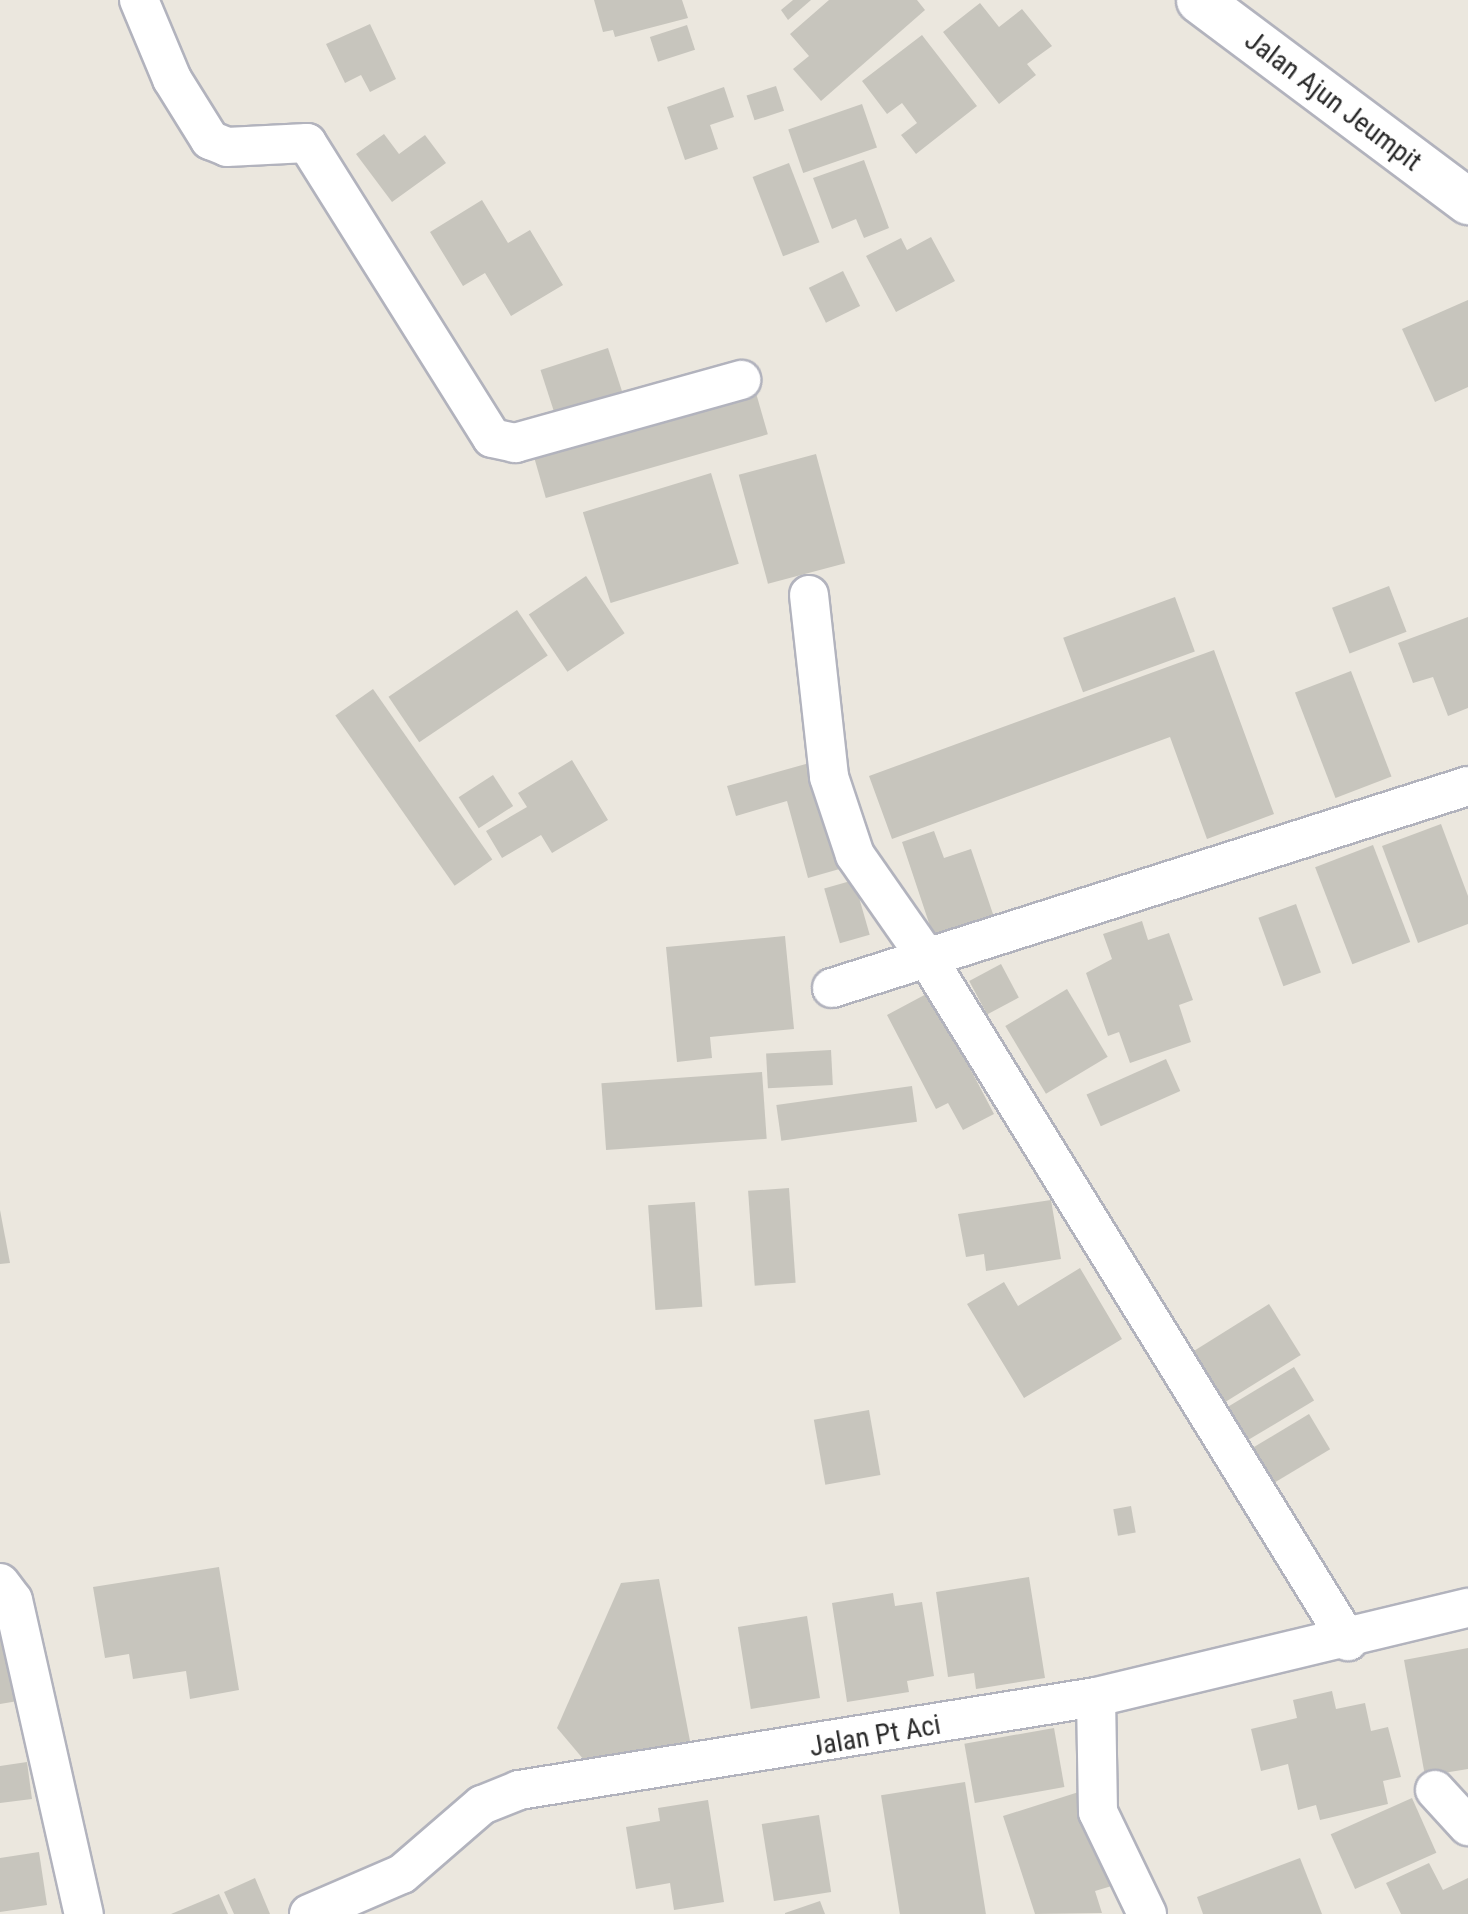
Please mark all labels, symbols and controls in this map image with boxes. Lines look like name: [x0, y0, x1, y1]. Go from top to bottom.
street label: Jalan Ajun Jeumpit: [1238, 24, 1428, 178]
street label: Jalan Pt Aci: [807, 1708, 943, 1764]

